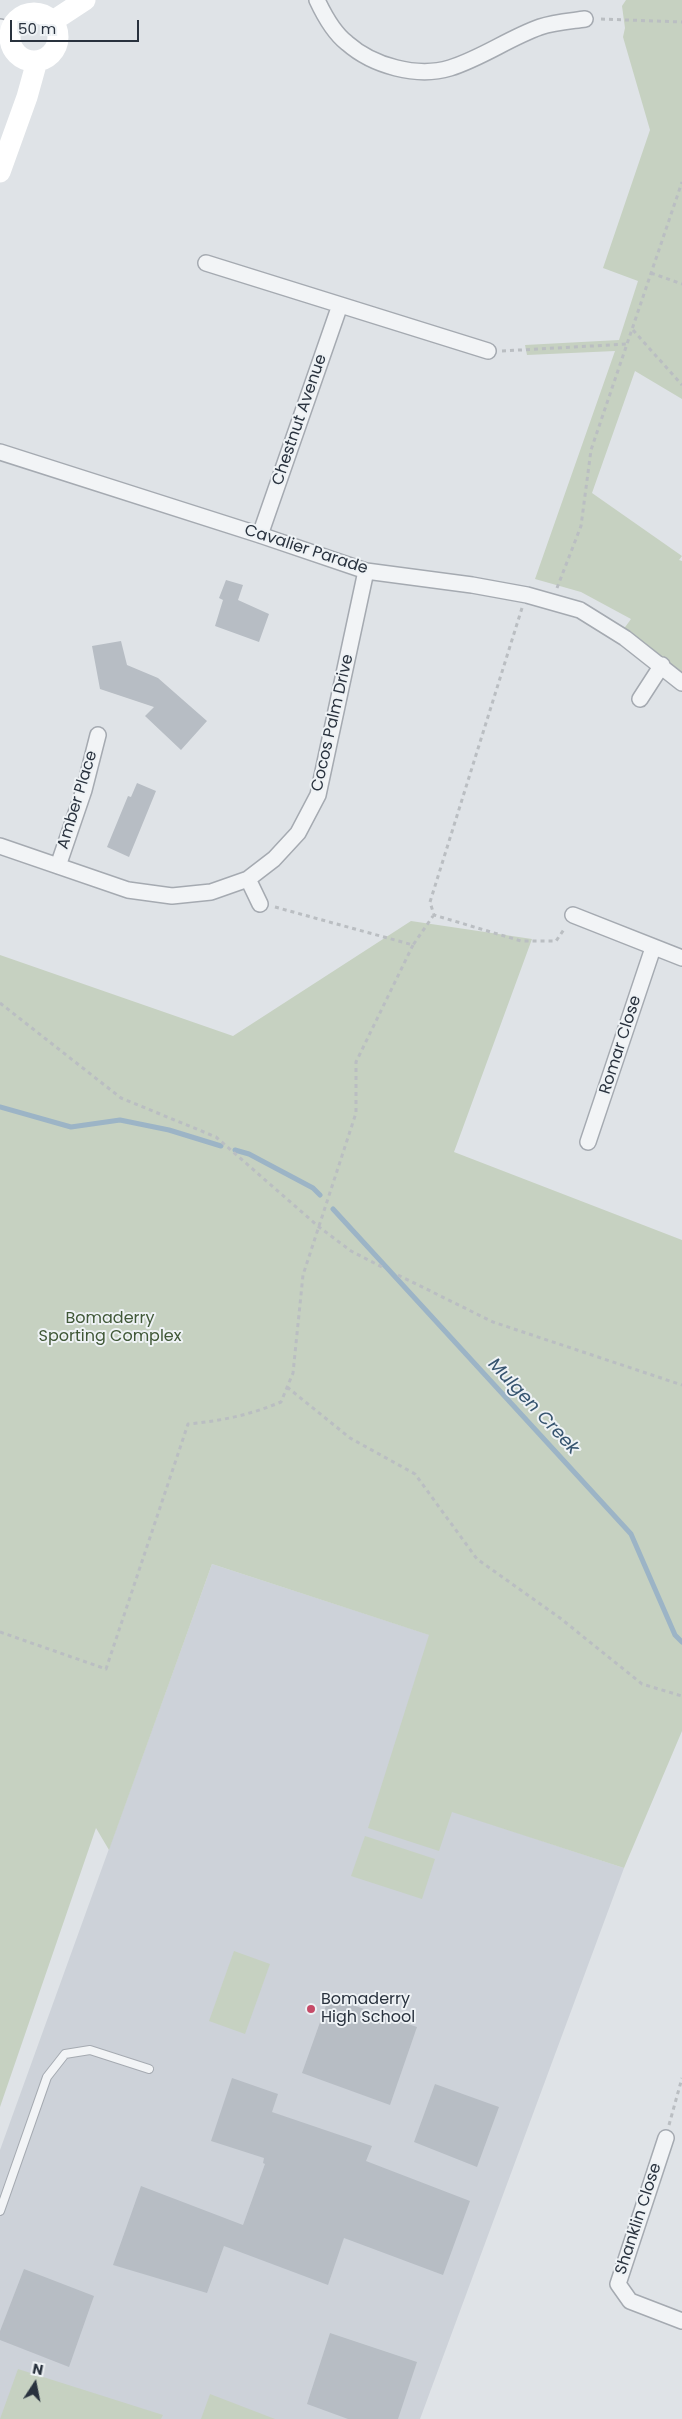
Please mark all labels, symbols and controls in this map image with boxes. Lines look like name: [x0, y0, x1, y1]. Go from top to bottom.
scale bar: [12, 10, 141, 42]
text: 50 m: [18, 18, 56, 39]
street label: Chestnut Avenue: [269, 352, 331, 488]
street label: Cavalier Parade: [242, 521, 370, 579]
street label: Cocos Palm Drive: [308, 653, 358, 793]
street label: Amber Place: [54, 748, 102, 852]
street label: Romar Close: [596, 993, 646, 1097]
park label: Bomaderry Sporting Complex: [39, 1309, 181, 1347]
water label: Mulgen Creek: [483, 1354, 583, 1460]
place label: Bomaderry High School: [321, 1990, 415, 2028]
marker: Bomaderry High School: [305, 2003, 317, 2015]
street label: Shanklin Close: [612, 2161, 666, 2277]
text: N: [31, 2358, 45, 2380]
north arrow: [10, 2359, 60, 2409]

